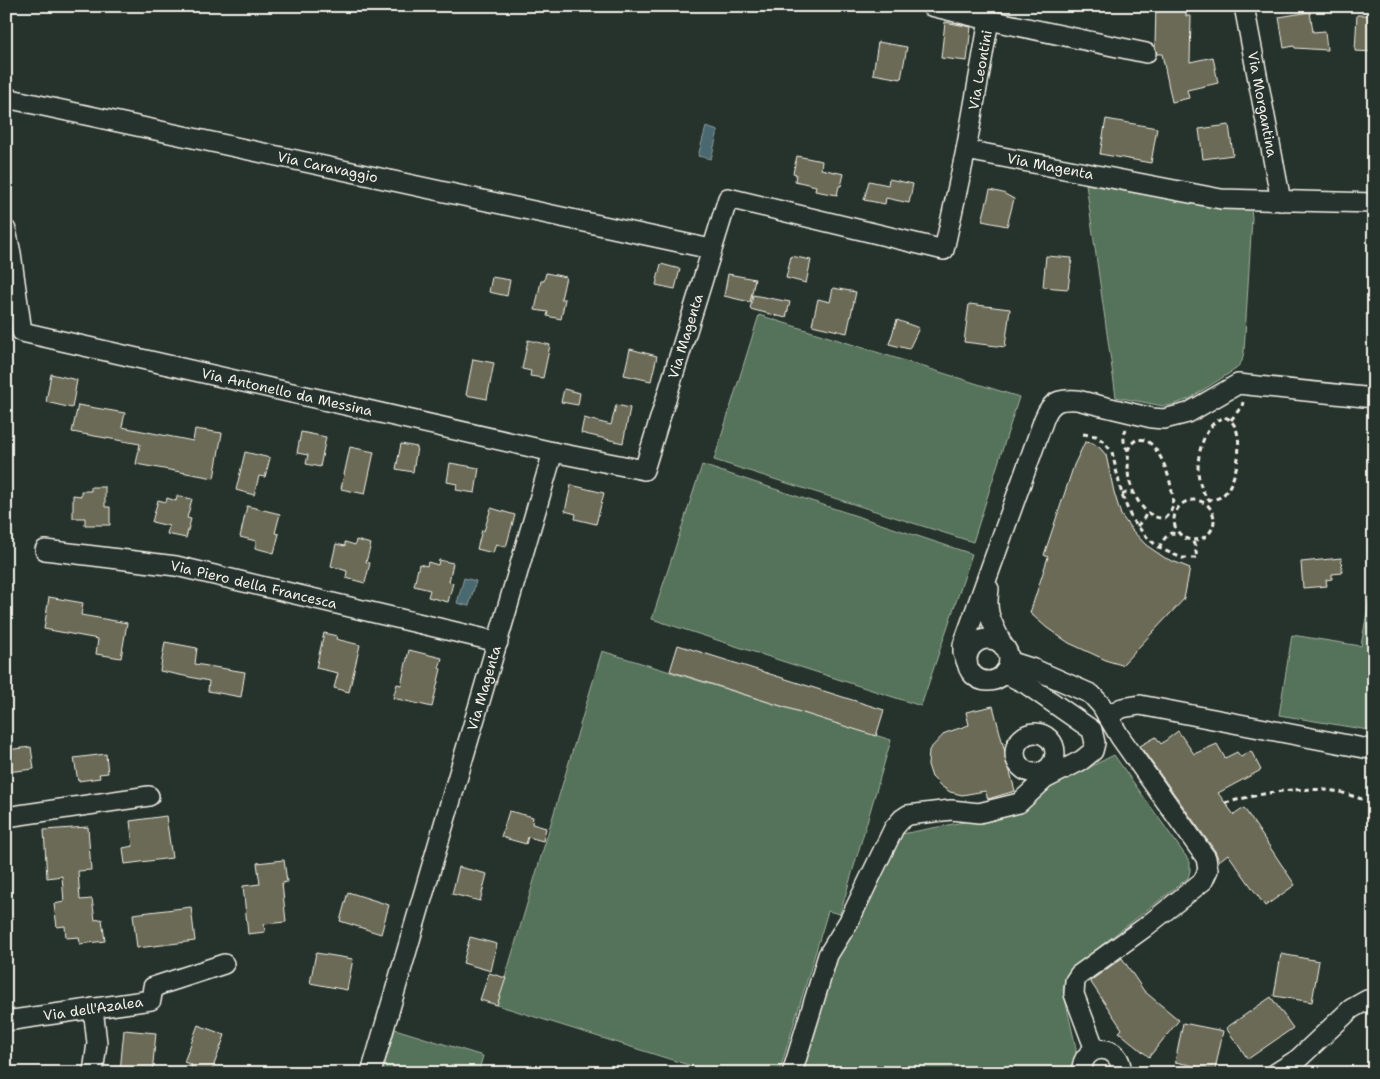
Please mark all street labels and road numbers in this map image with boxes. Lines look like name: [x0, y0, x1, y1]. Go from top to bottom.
street label: Via Leontini: [964, 29, 996, 111]
street label: Via Morgantina: [1244, 50, 1282, 159]
street label: Via Caravaggio: [276, 147, 380, 186]
street label: Via Magenta: [1005, 149, 1096, 183]
street label: Via Magenta: [664, 291, 707, 381]
street label: Via Antonello da Messina: [200, 364, 375, 420]
street label: Via Piero della Francesca: [170, 556, 339, 613]
street label: Via Magenta: [463, 643, 505, 733]
street label: Via dell'Azalea: [42, 992, 144, 1024]

